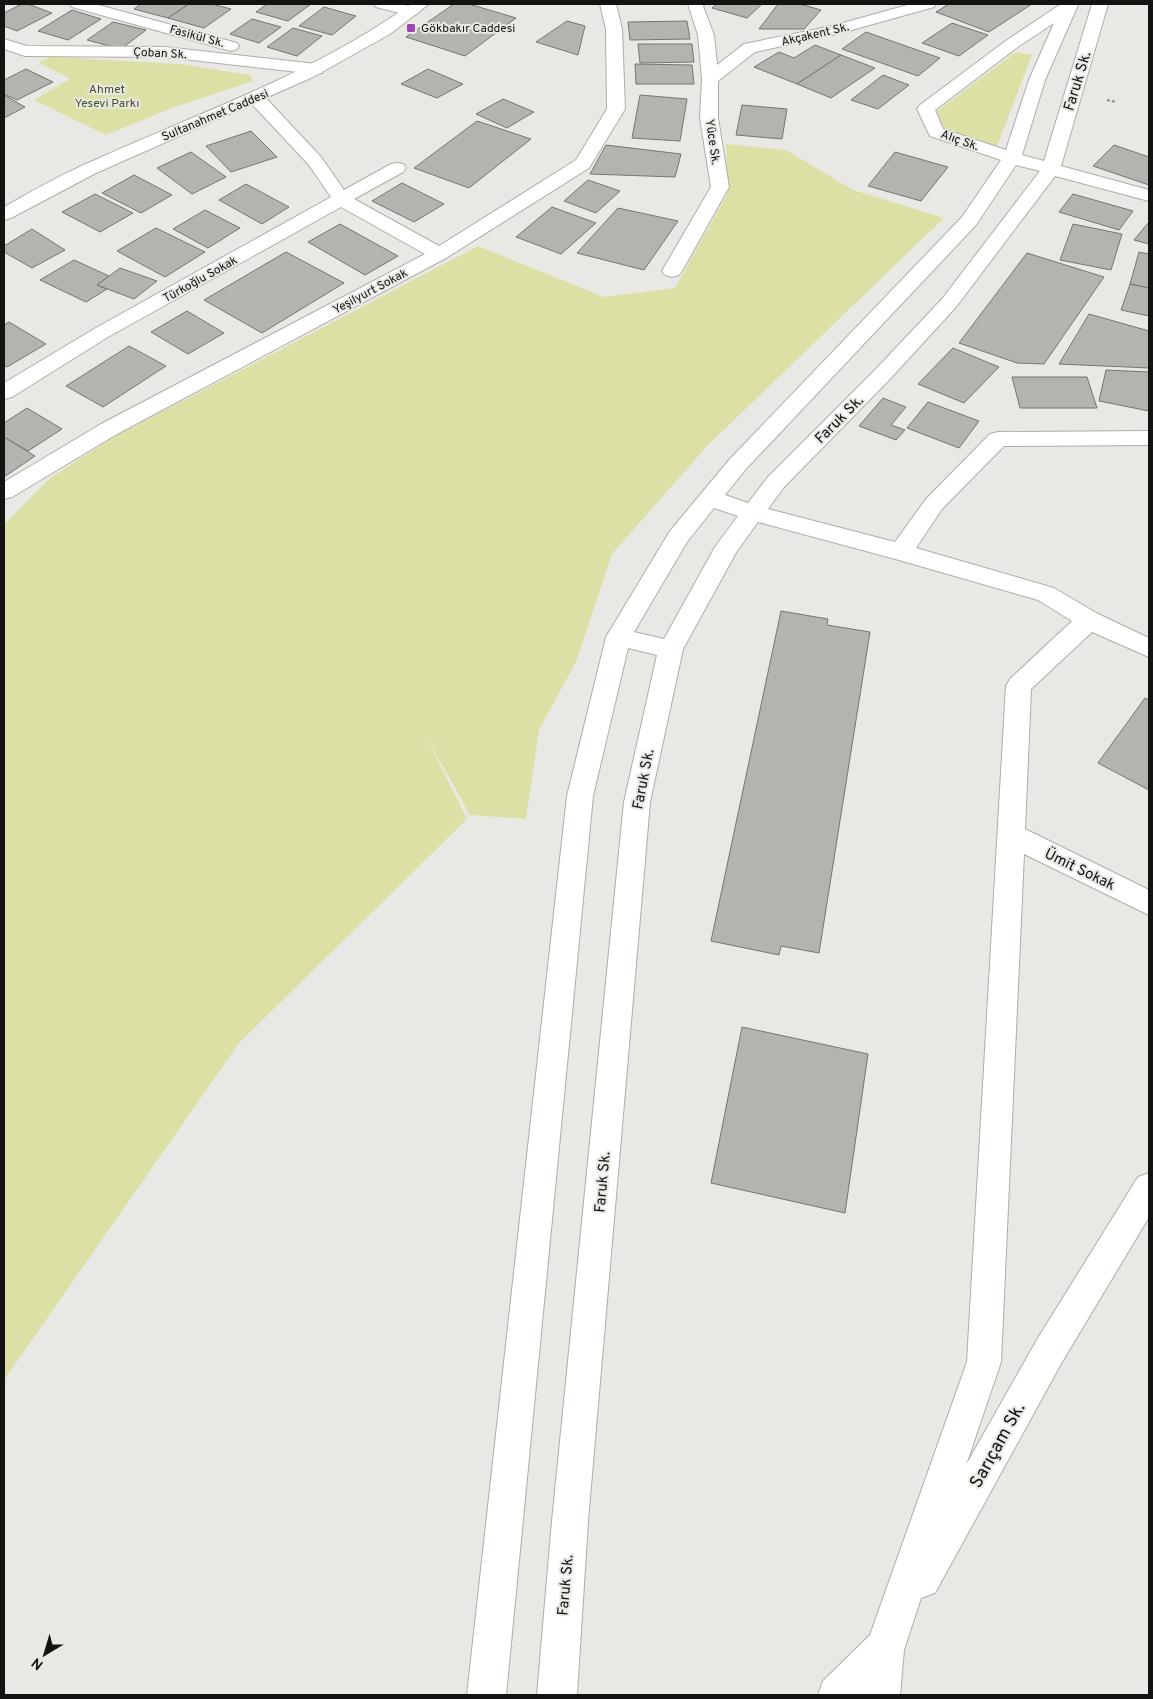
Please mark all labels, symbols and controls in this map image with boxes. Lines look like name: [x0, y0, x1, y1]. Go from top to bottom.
street label: Akçakent Sk.: [780, 19, 851, 51]
place label: Gökbakır Caddesi: [421, 21, 515, 37]
street label: Fasikül Sk.: [168, 22, 226, 52]
marker: Gökbakır Caddesi: [405, 22, 417, 34]
street label: Çoban Sk.: [133, 45, 188, 63]
street label: Faruk Sk.: [1060, 49, 1096, 114]
park label: Ahmet Yesevi Parkı: [75, 82, 139, 112]
street label: Sultanahmet Caddesi: [159, 86, 271, 146]
street label: Yüce Sk.: [701, 118, 723, 166]
street label: Alıç Sk.: [938, 127, 981, 155]
street label: Türkoğlu Sokak: [160, 253, 241, 307]
street label: Yeşilyurt Sokak: [330, 265, 411, 318]
street label: Faruk Sk.: [812, 392, 868, 448]
street label: Faruk Sk.: [629, 747, 660, 811]
street label: Ümit Sokak: [1041, 844, 1118, 896]
street label: Faruk Sk.: [591, 1151, 616, 1214]
street label: Sarıçam Sk.: [965, 1399, 1031, 1493]
street label: Faruk Sk.: [554, 1554, 579, 1617]
north arrow: [20, 1629, 70, 1679]
text: N: [29, 1653, 47, 1673]

